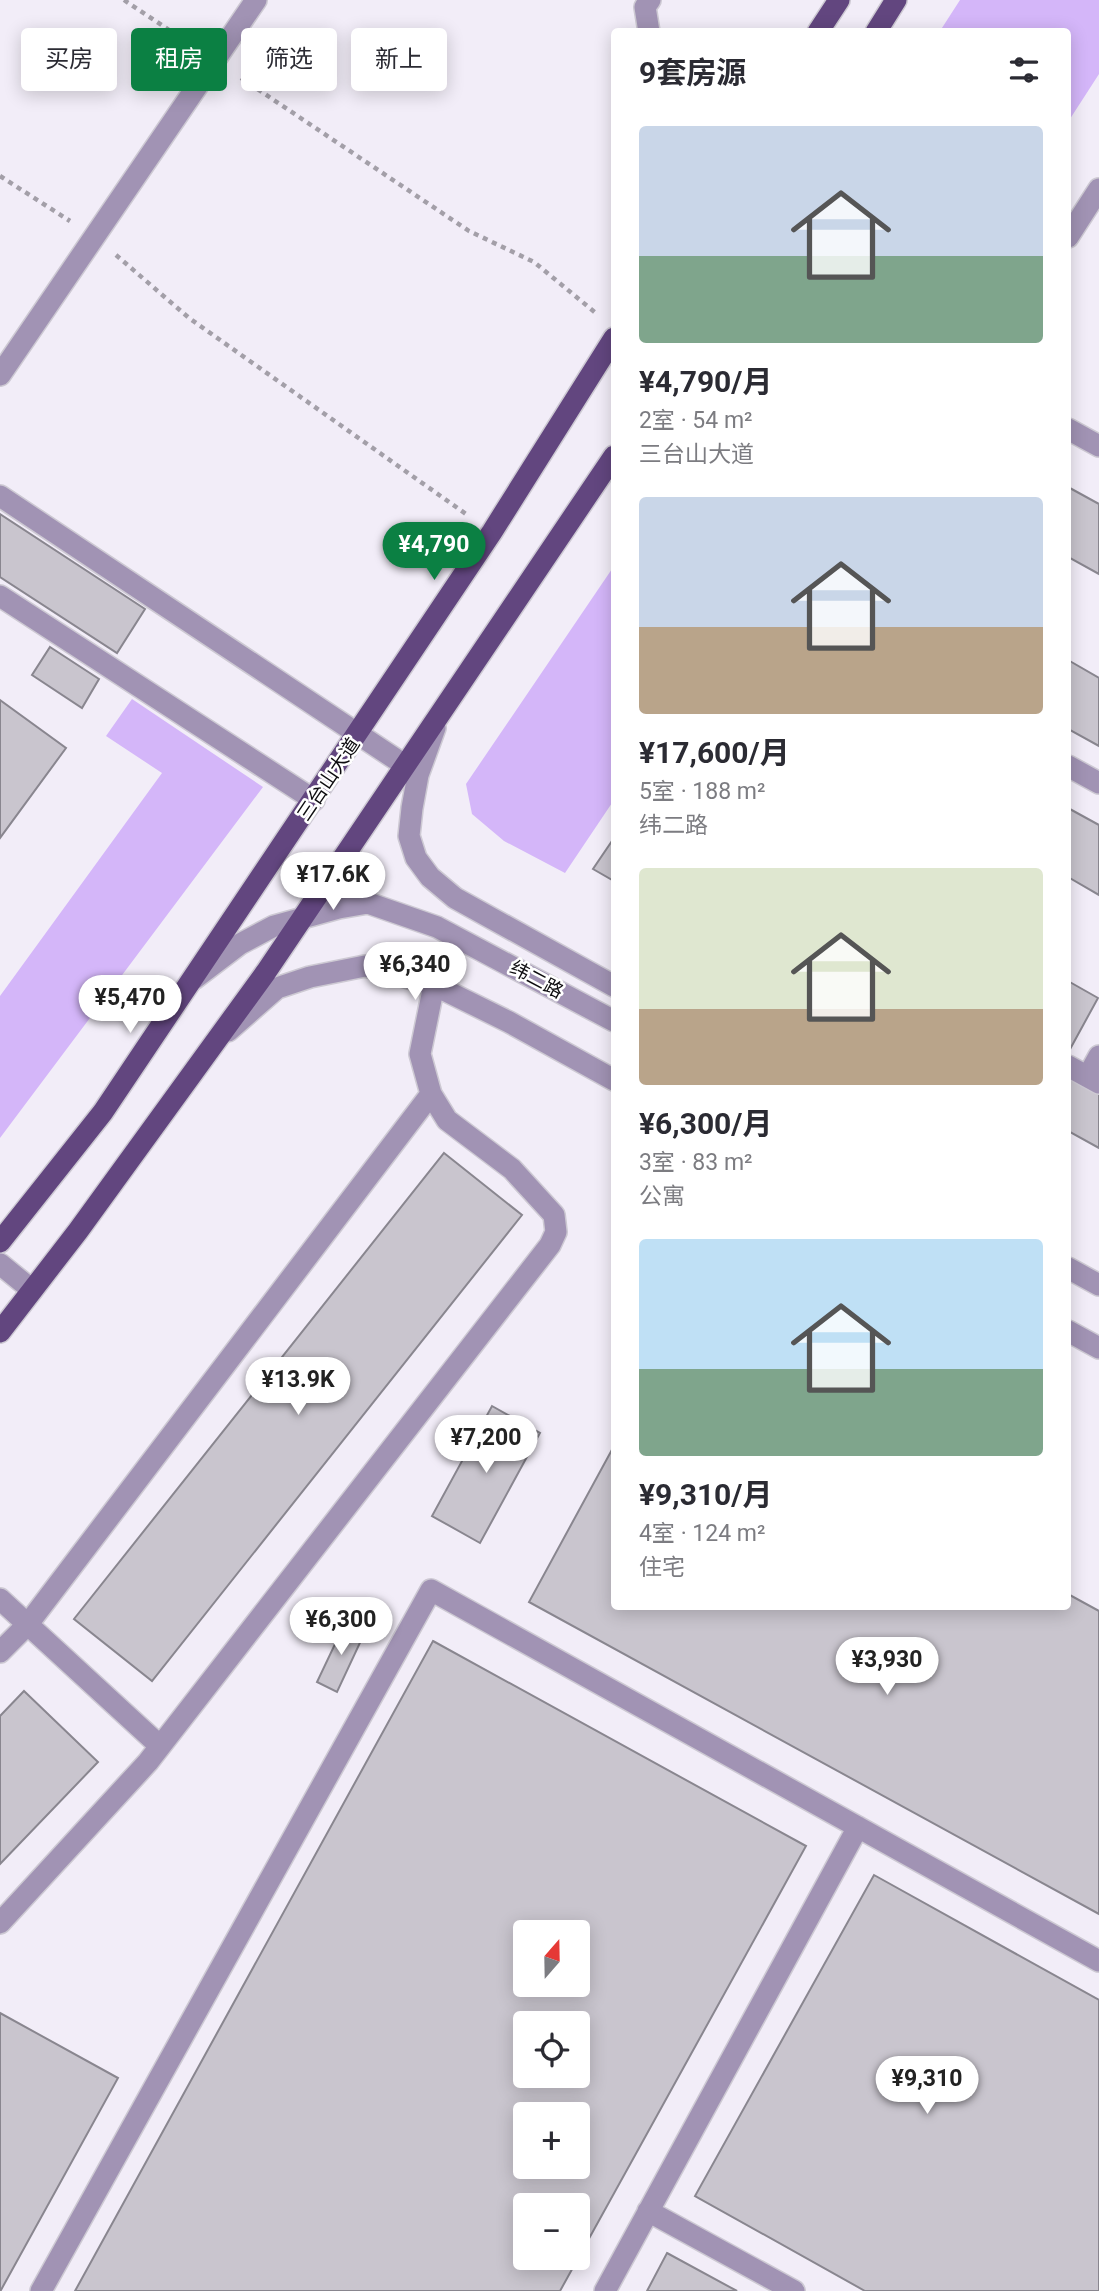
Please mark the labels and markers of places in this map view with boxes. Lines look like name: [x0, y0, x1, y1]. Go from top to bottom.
pin: ¥4,790: [377, 522, 491, 582]
pin: ¥17.6K: [276, 852, 390, 912]
pin: ¥6,340: [358, 942, 472, 1002]
pin: ¥5,470: [73, 976, 187, 1035]
pin: ¥13.9K: [241, 1358, 355, 1417]
pin: ¥7,200: [429, 1416, 543, 1475]
pin: ¥6,300: [284, 1598, 398, 1657]
pin: ¥3,930: [830, 1638, 944, 1697]
pin: ¥9,310: [870, 2056, 984, 2116]

